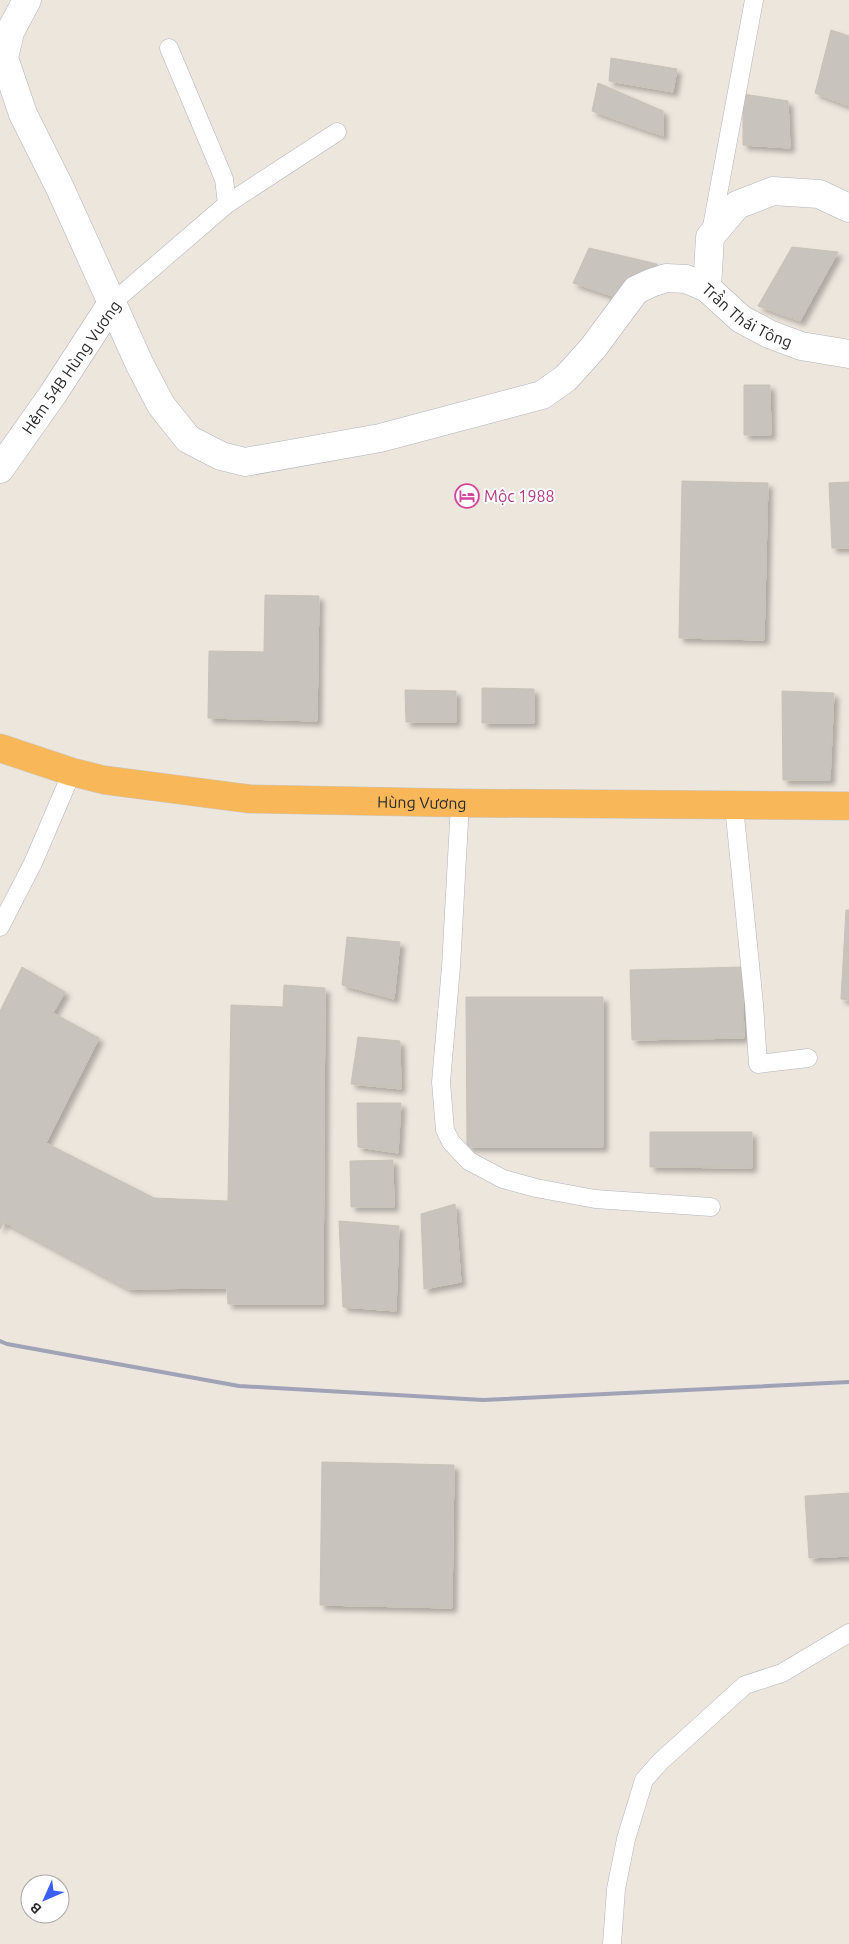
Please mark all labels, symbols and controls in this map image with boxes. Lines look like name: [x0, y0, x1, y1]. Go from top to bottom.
street label: Trần Thái Tông: [699, 279, 795, 351]
street label: Hẻm 54B Hùng Vương: [18, 297, 124, 437]
hotel icon: Mộc 1988: [454, 483, 480, 509]
place label: Mộc 1988: [484, 487, 554, 505]
street label: Hùng Vương: [377, 792, 467, 812]
north arrow: [20, 1874, 70, 1924]
text: B: [27, 1899, 45, 1917]

